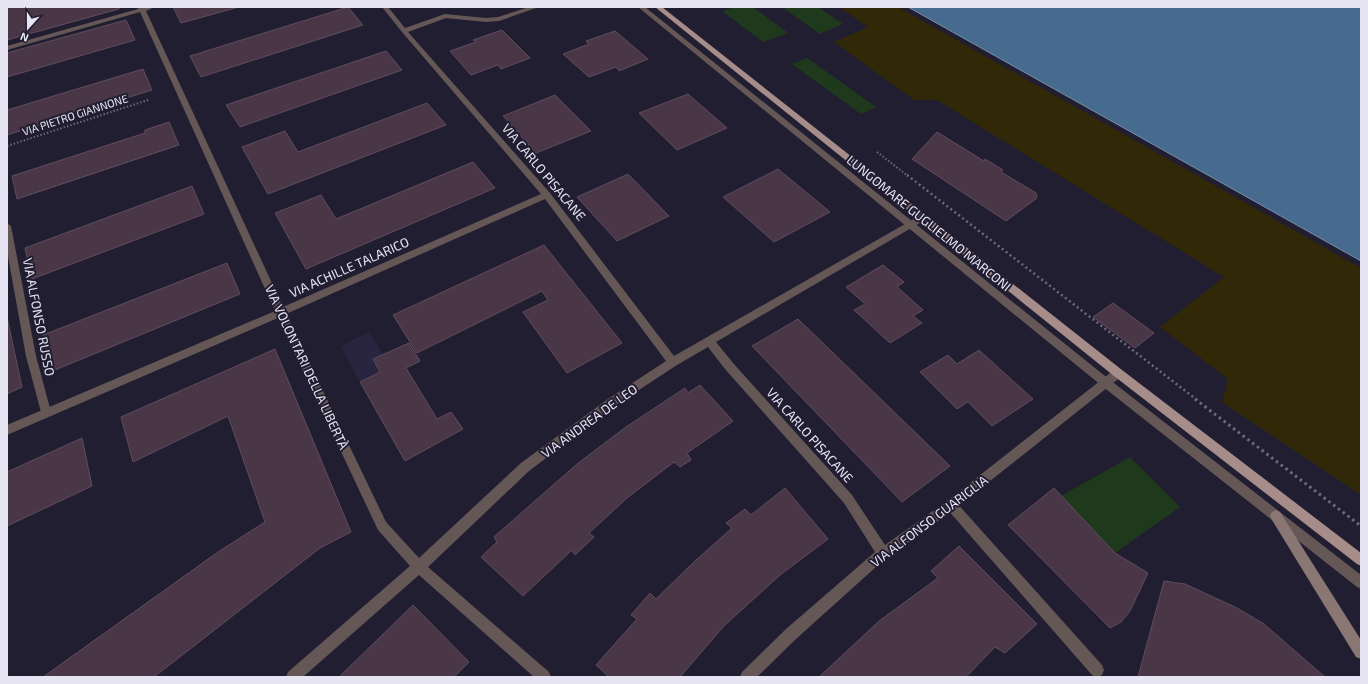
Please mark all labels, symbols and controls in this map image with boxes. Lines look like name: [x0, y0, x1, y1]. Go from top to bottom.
north arrow: [8, 8, 48, 48]
text: N: [18, 30, 30, 45]
street label: VIA PIETRO GIANNONE: [20, 91, 129, 138]
street label: VIA CARLO PISACANE: [499, 120, 589, 224]
street label: LUNGOMARE GUGLIELMO MARCONI: [844, 152, 1014, 294]
street label: VIA ACHILLE TALARICO: [287, 233, 411, 301]
street label: VIA ALFONSO RUSSO: [20, 257, 58, 377]
street label: VIA VOLONTARI DELLA LIBERTÀ: [262, 282, 353, 452]
street label: VIA ANDREA DE LEO: [538, 381, 640, 461]
street label: VIA CARLO PISACANE: [763, 384, 857, 486]
street label: VIA ALFONSO GUARIGLIA: [867, 472, 991, 570]

